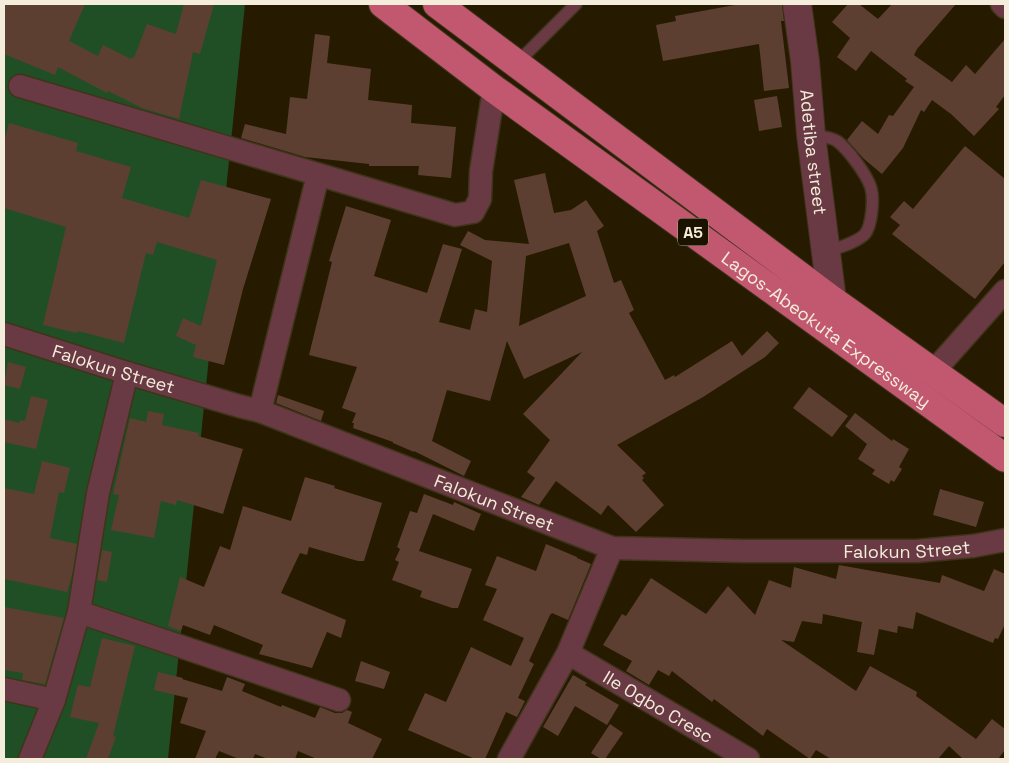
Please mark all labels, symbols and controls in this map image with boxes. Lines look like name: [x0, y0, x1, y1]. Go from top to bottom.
street label: Adetiba street: [796, 89, 833, 216]
road number: A5: [678, 218, 708, 246]
street label: Lagos-Abeokuta Expressway: [717, 246, 936, 412]
street label: Falokun Street: [50, 339, 178, 398]
street label: Falokun Street: [431, 469, 558, 536]
street label: Falokun Street: [843, 535, 971, 563]
street label: Ile Ogbo Cresc: [599, 665, 718, 748]

